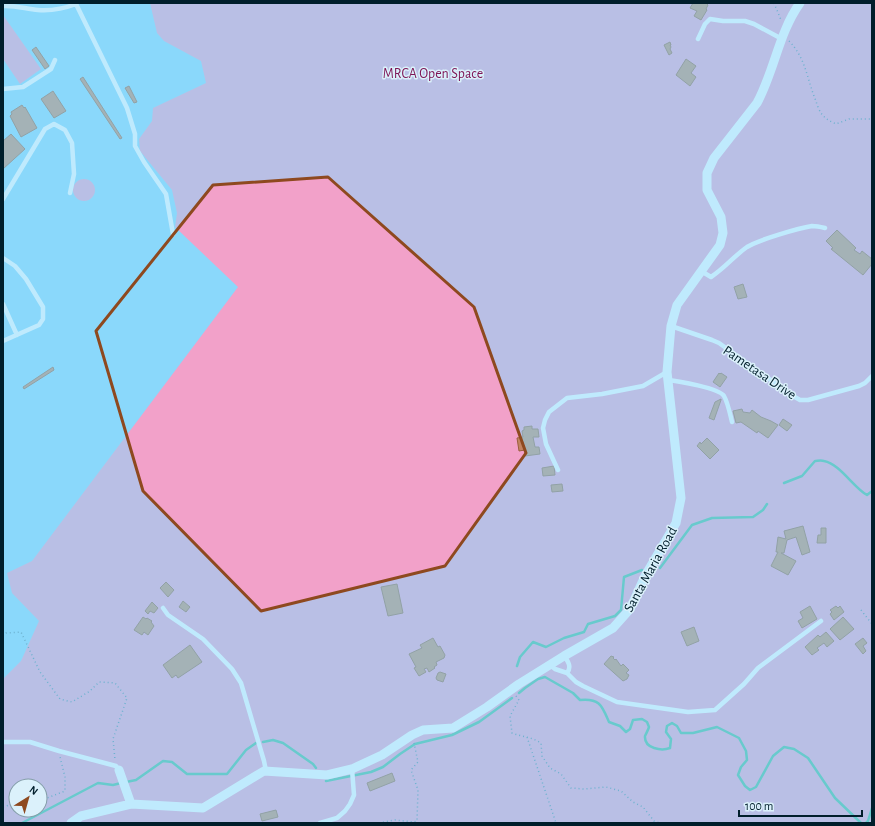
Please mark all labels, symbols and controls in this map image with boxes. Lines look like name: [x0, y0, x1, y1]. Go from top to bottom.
park label: MRCA Open Space: [383, 67, 483, 81]
street label: Pametasa Drive: [720, 343, 799, 402]
street label: Santa Maria Road: [622, 525, 680, 614]
north arrow: [8, 778, 48, 818]
text: N: [27, 784, 40, 797]
scale bar: [739, 792, 862, 818]
text: 100 m: [745, 800, 773, 812]

